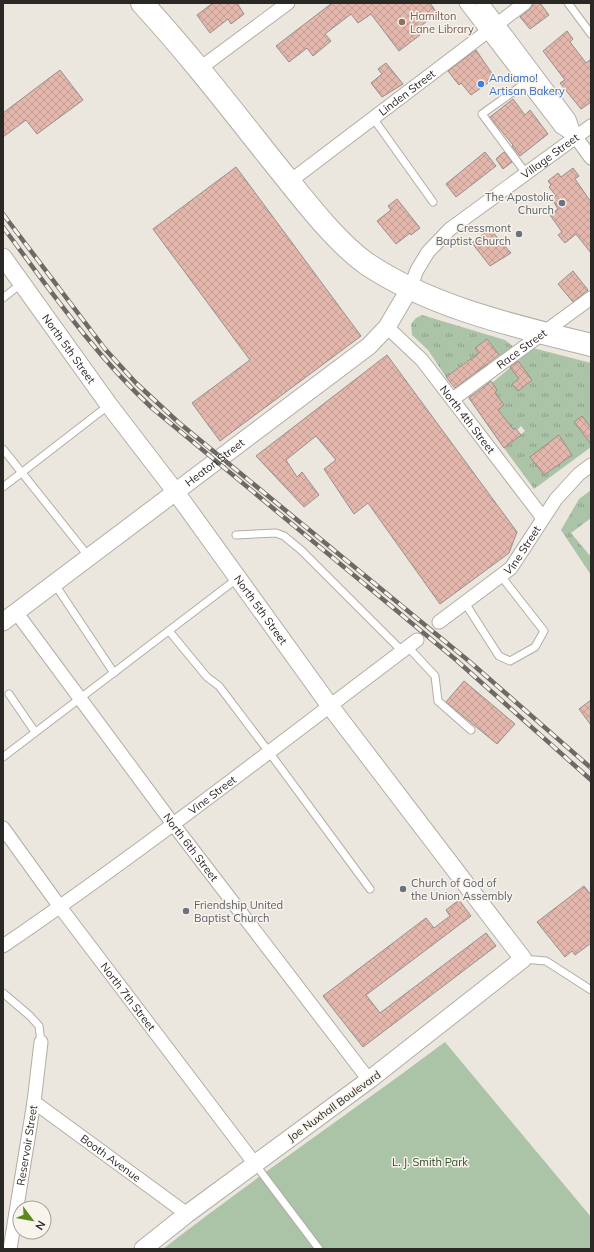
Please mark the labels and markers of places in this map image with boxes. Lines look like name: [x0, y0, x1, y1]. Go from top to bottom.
place label: Hamilton Lane Library: [410, 9, 474, 36]
marker: Hamilton Lane Library: [397, 17, 407, 27]
place label: Andiamo! Artisan Bakery: [489, 71, 565, 98]
marker: Andiamo! Artisan Bakery: [476, 79, 486, 89]
place label: The Apostolic Church: [485, 190, 555, 217]
marker: The Apostolic Church: [557, 198, 567, 208]
place label: Cressmont Baptist Church: [436, 221, 511, 248]
marker: Cressmont Baptist Church: [514, 229, 524, 239]
place label: Church of God of the Union Assembly: [411, 876, 513, 903]
marker: Church of God of the Union Assembly: [398, 884, 408, 894]
place label: Friendship United Baptist Church: [194, 898, 283, 925]
marker: Friendship United Baptist Church: [181, 906, 191, 916]

